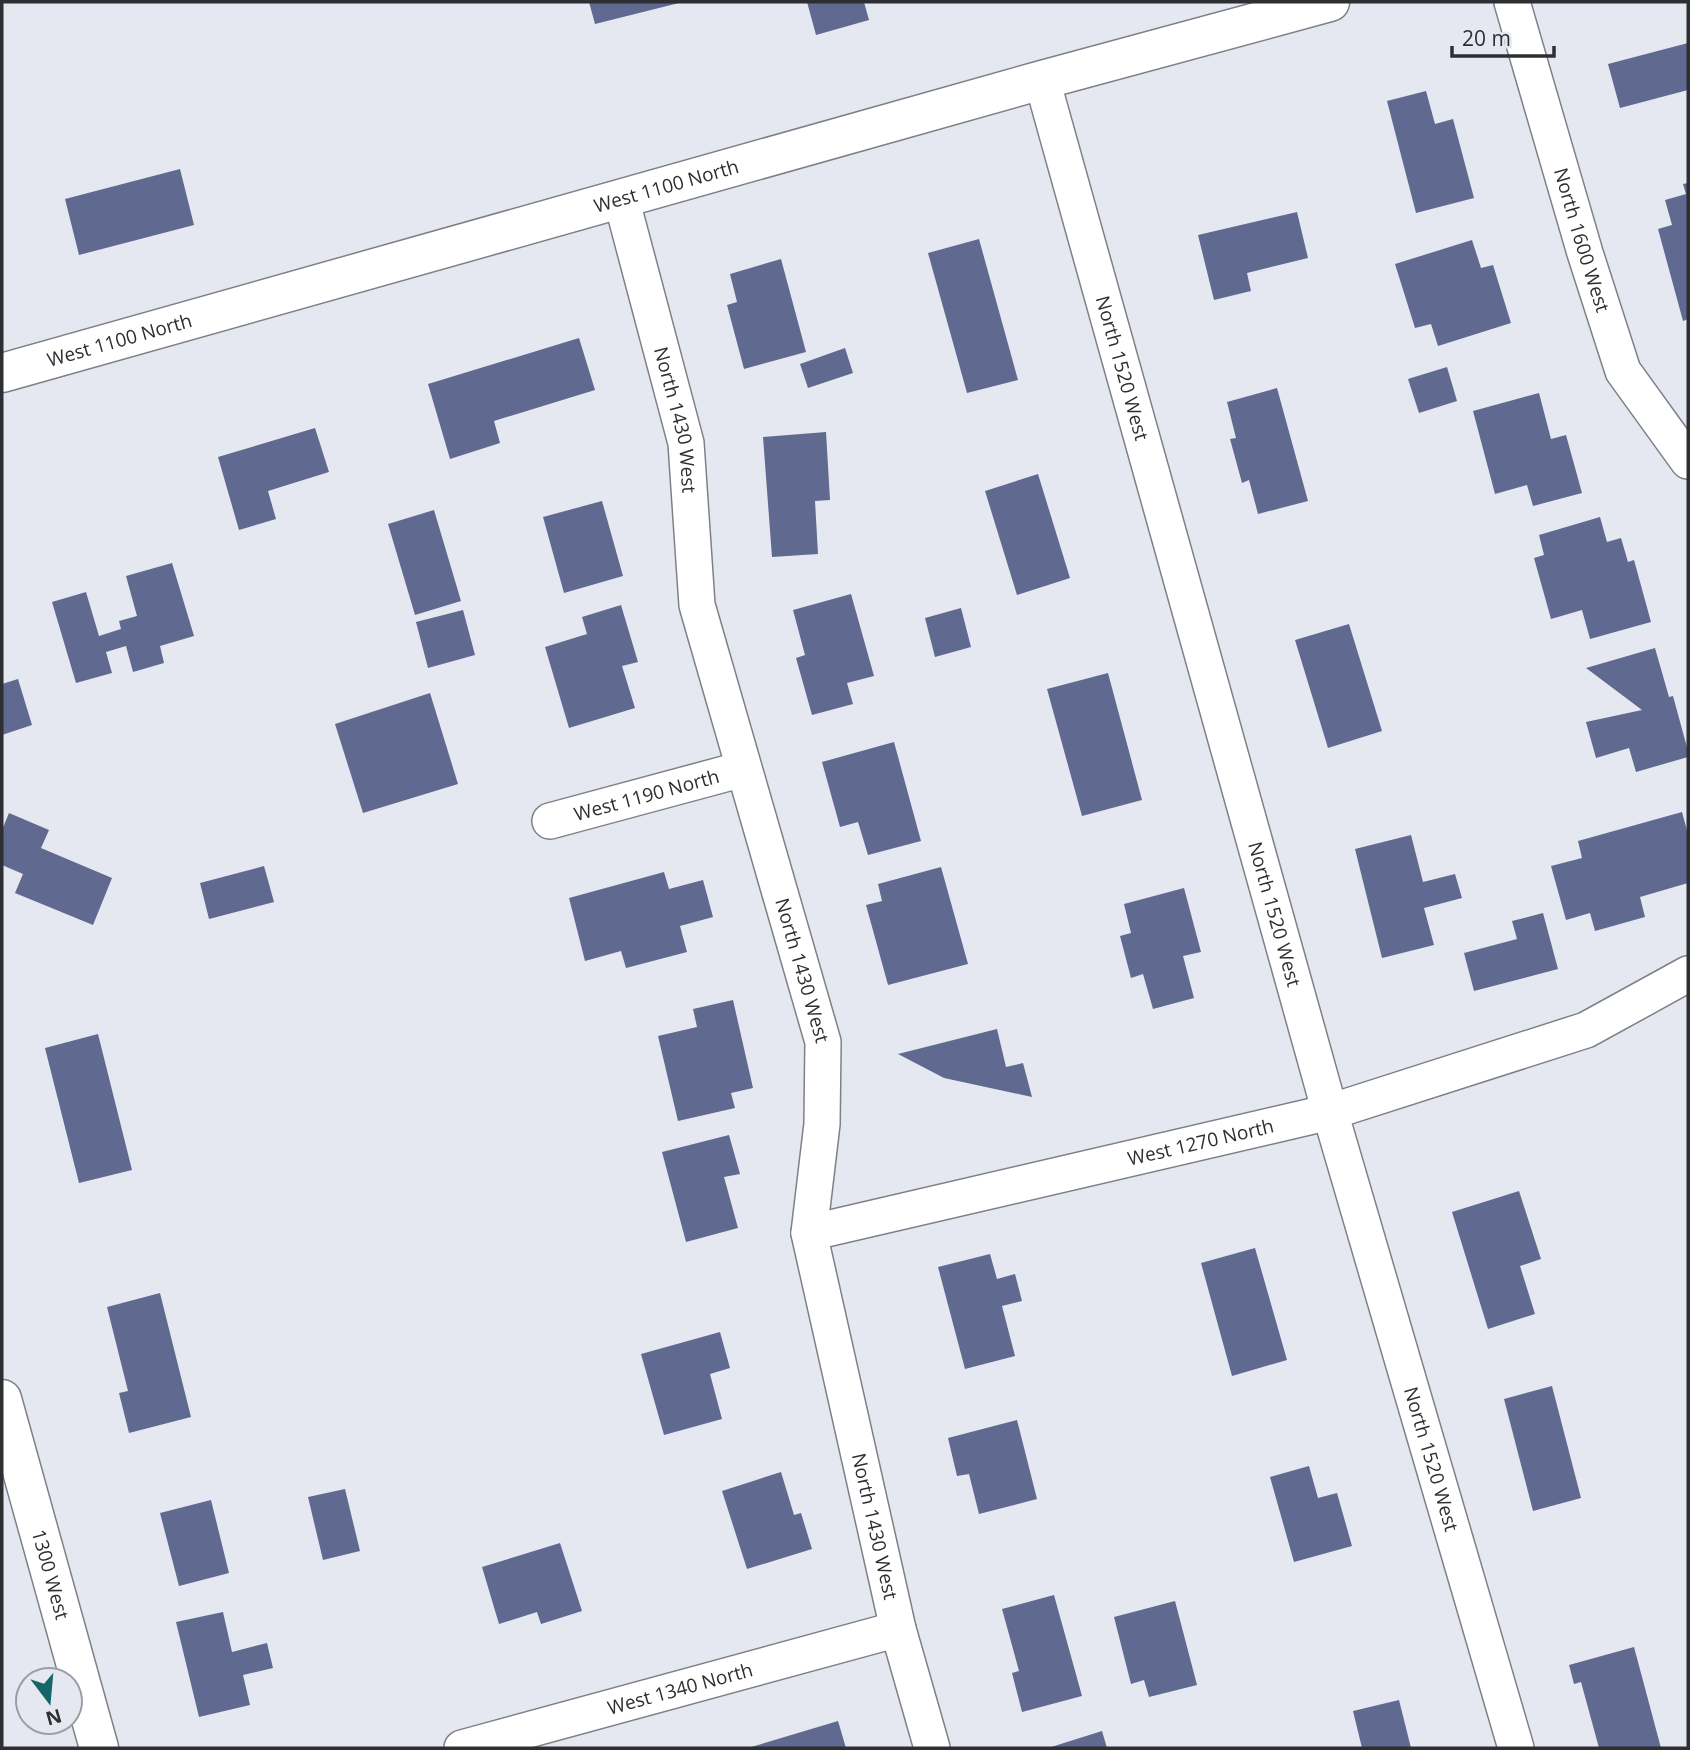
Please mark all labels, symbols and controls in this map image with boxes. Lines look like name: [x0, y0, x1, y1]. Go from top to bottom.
scale bar: [1452, 14, 1554, 58]
text: 20 m: [1462, 24, 1511, 52]
street label: West 1100 North: [591, 153, 742, 219]
street label: North 1600 West: [1548, 165, 1616, 316]
street label: North 1520 West: [1090, 293, 1155, 444]
street label: West 1100 North: [44, 307, 195, 373]
street label: North 1430 West: [648, 344, 702, 494]
street label: West 1190 North: [571, 763, 722, 827]
street label: North 1520 West: [1242, 839, 1307, 990]
street label: North 1430 West: [769, 895, 836, 1046]
street label: West 1270 North: [1125, 1112, 1276, 1172]
street label: North 1520 West: [1398, 1384, 1465, 1535]
street label: North 1430 West: [846, 1451, 904, 1602]
street label: 1300 West: [26, 1526, 76, 1623]
street label: West 1340 North: [605, 1656, 756, 1721]
north arrow: [14, 1666, 84, 1736]
text: N: [43, 1703, 65, 1732]

